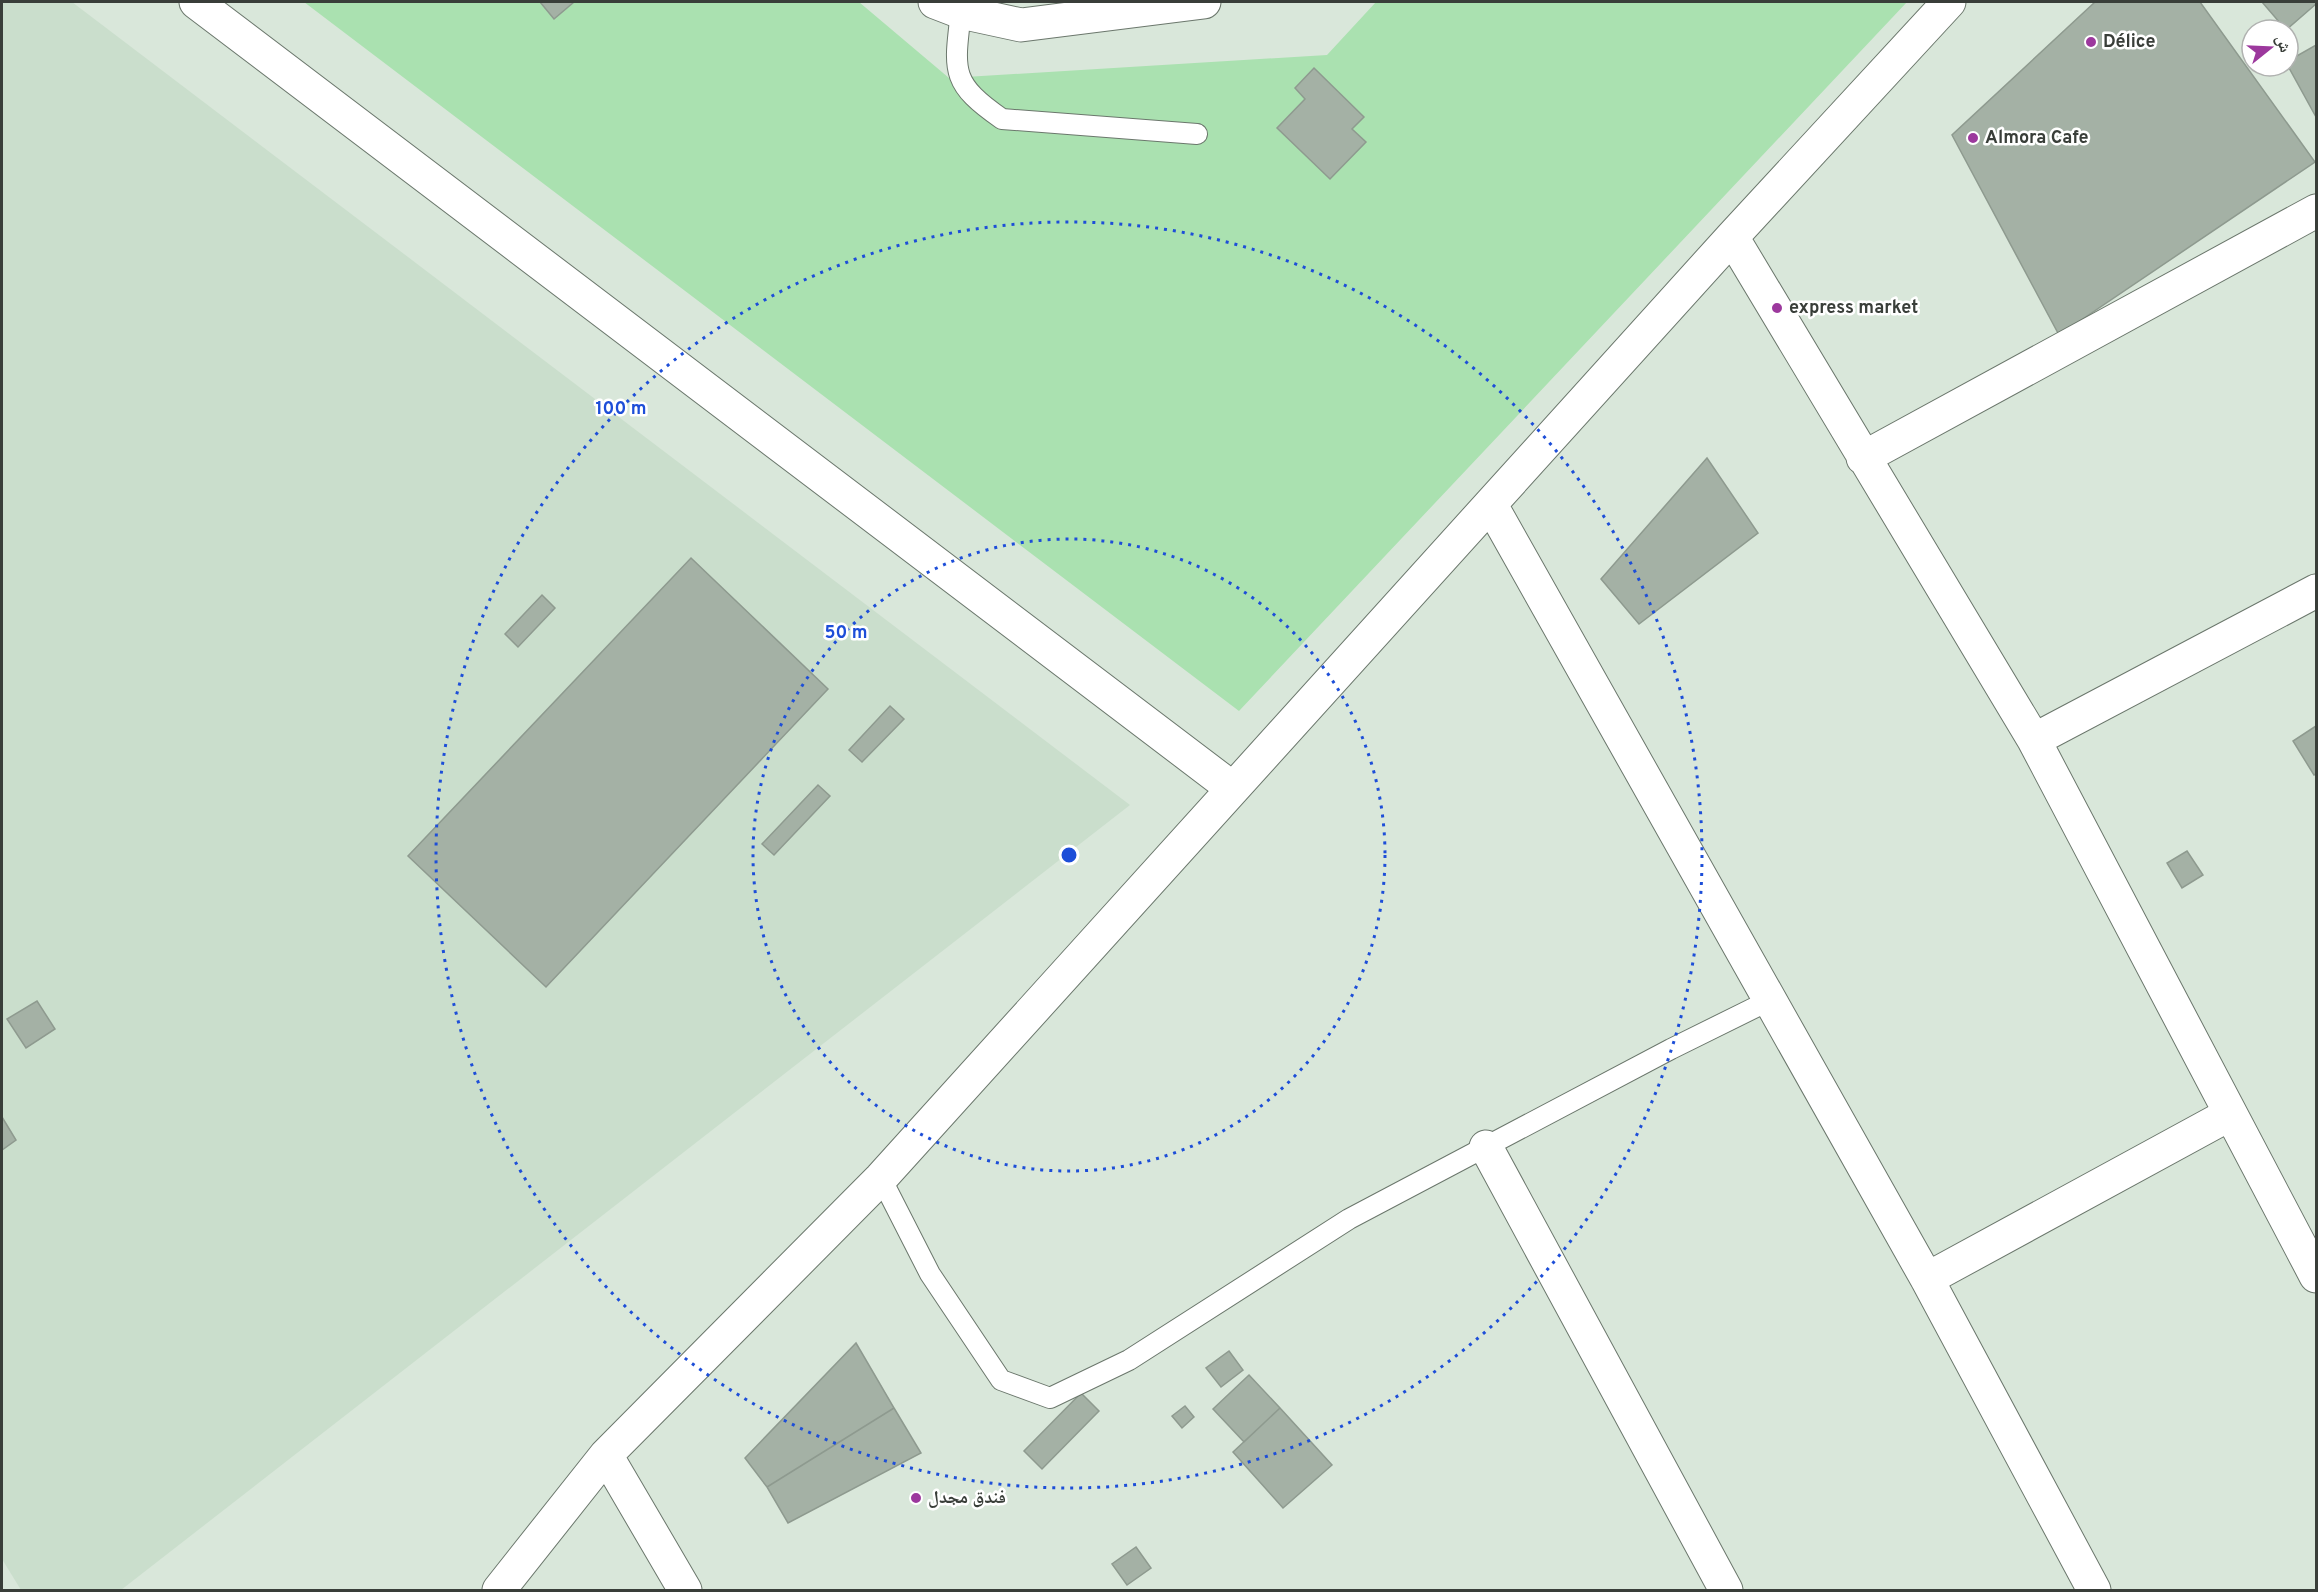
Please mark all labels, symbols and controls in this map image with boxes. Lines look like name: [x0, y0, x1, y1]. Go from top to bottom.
north arrow: [2240, 18, 2300, 78]
place label: Délice: [2103, 31, 2156, 54]
text: ش: [2270, 33, 2295, 55]
marker: Délice: [2084, 35, 2098, 49]
place label: Almora Cafe: [1985, 127, 2089, 150]
marker: Almora Cafe: [1966, 131, 1980, 145]
place label: express market: [1789, 297, 1918, 320]
marker: express market: [1770, 301, 1784, 315]
text: 100 m: [595, 398, 647, 421]
text: 50 m: [824, 622, 868, 645]
centre of rings: [1059, 845, 1079, 865]
place label: فندق مجدل: [928, 1487, 1006, 1510]
marker: فندق مجدل: [909, 1491, 923, 1505]

